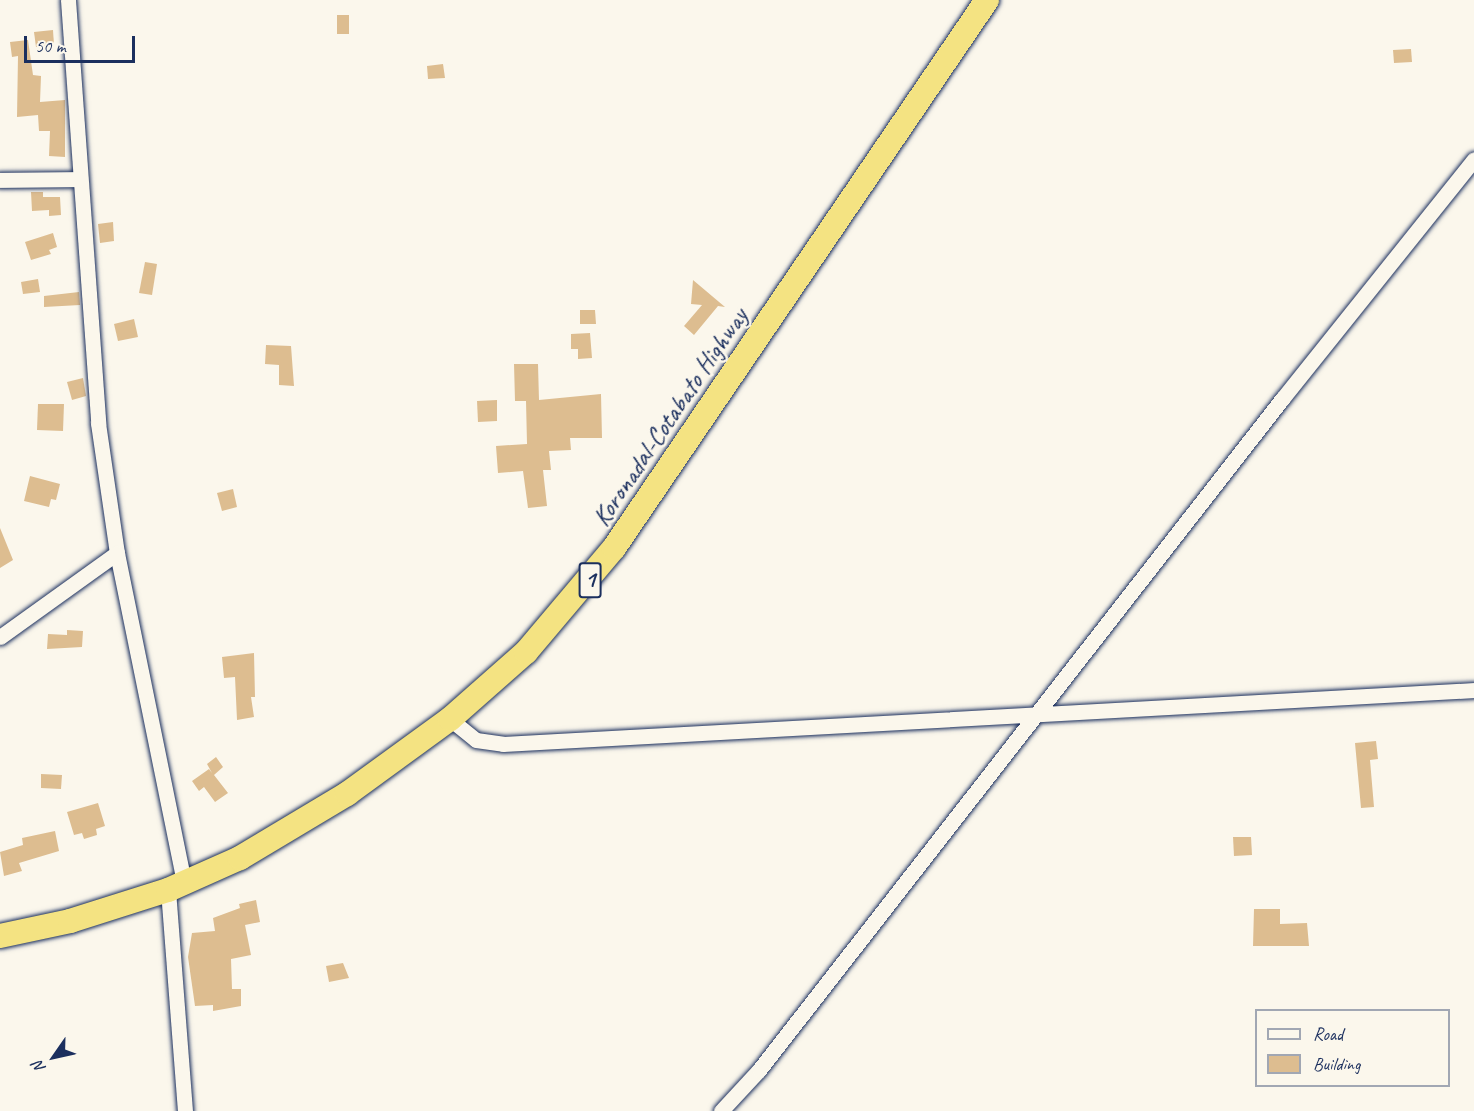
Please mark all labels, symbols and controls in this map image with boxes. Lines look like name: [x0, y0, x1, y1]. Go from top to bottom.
scale bar: [27, 24, 138, 62]
text: 50 m: [35, 35, 66, 57]
street label: Koronadal-Cotabato Highway: [585, 302, 755, 532]
road number: 1: [578, 559, 602, 601]
legend: [1255, 1009, 1450, 1087]
text: Road: [1313, 1023, 1343, 1045]
north arrow: [24, 1027, 84, 1087]
text: Building: [1313, 1053, 1360, 1075]
text: N: [28, 1057, 50, 1077]

